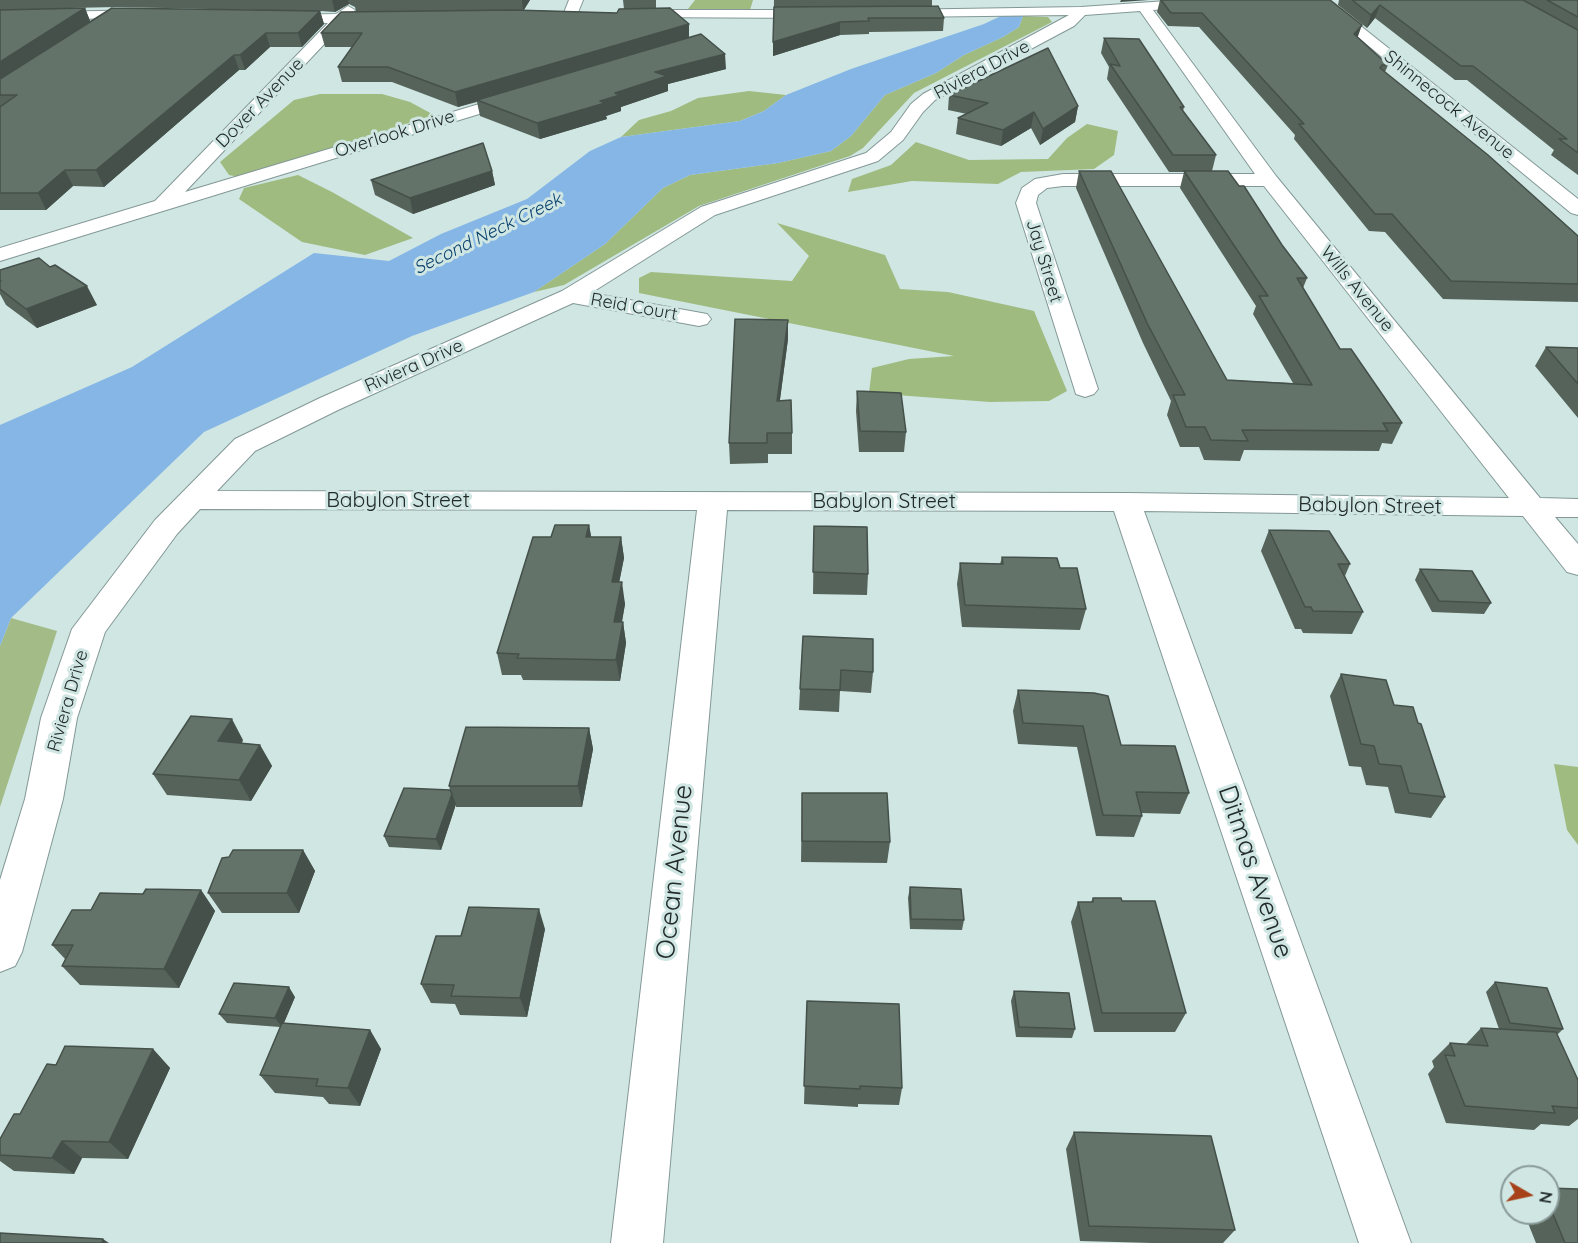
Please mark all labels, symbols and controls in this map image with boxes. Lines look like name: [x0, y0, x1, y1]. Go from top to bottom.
street label: Riviera Drive: [930, 36, 1034, 104]
street label: Shinnecock Avenue: [1380, 46, 1518, 164]
street label: Dover Avenue: [212, 53, 308, 153]
street label: Overlook Drive: [333, 106, 457, 162]
water label: Second Neck Creek: [410, 189, 566, 279]
street label: Jay Street: [1021, 217, 1067, 305]
street label: Wills Avenue: [1316, 242, 1398, 336]
street label: Reid Court: [589, 289, 679, 325]
street label: Riviera Drive: [362, 335, 466, 397]
street label: Babylon Street: [326, 488, 470, 514]
street label: Babylon Street: [812, 489, 956, 515]
street label: Babylon Street: [1298, 492, 1442, 520]
street label: Riviera Drive: [43, 647, 93, 755]
street label: Ditmas Avenue: [1211, 781, 1299, 963]
street label: Ocean Avenue: [650, 783, 700, 961]
north arrow: [1500, 1165, 1560, 1225]
text: N: [1535, 1190, 1557, 1205]

